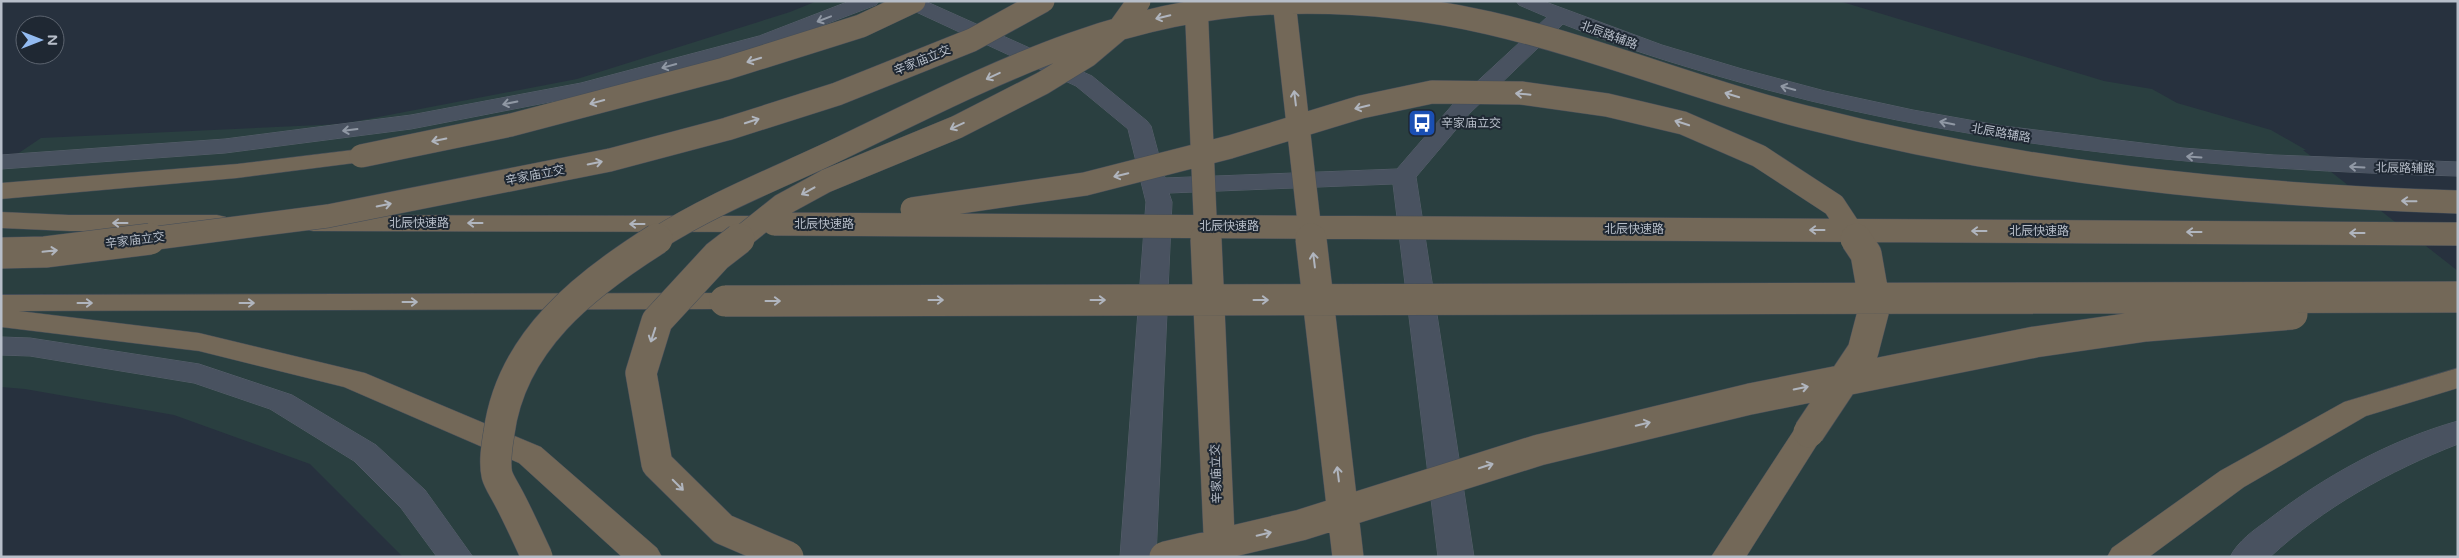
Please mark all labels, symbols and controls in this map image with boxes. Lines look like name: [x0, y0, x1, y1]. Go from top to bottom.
one-way arrow: [1155, 13, 1171, 22]
north arrow: [15, 15, 65, 65]
one-way arrow: [816, 15, 831, 24]
street label: 北辰路辅路: [1578, 18, 1640, 52]
text: N: [44, 34, 61, 46]
street label: 辛家庙立交: [892, 42, 952, 78]
one-way arrow: [746, 56, 762, 65]
one-way arrow: [661, 62, 677, 72]
one-way arrow: [986, 72, 1001, 81]
one-way arrow: [1781, 83, 1797, 93]
one-way arrow: [1515, 89, 1531, 98]
one-way arrow: [1724, 90, 1740, 100]
one-way arrow: [1290, 91, 1300, 107]
one-way arrow: [589, 98, 605, 108]
one-way arrow: [503, 99, 519, 108]
one-way arrow: [1354, 103, 1370, 112]
bus stop icon: 辛家庙立交: [1407, 108, 1437, 138]
one-way arrow: [744, 116, 759, 125]
place label: 辛家庙立交: [1441, 116, 1501, 130]
one-way arrow: [1674, 118, 1690, 128]
one-way arrow: [1939, 118, 1955, 128]
street label: 北辰路辅路: [1970, 121, 2032, 145]
one-way arrow: [950, 122, 965, 131]
one-way arrow: [342, 125, 358, 135]
one-way arrow: [431, 135, 447, 145]
one-way arrow: [2187, 153, 2203, 162]
one-way arrow: [587, 157, 603, 167]
street label: 北辰路辅路: [2375, 160, 2435, 176]
street label: 辛家庙立交: [504, 162, 566, 188]
one-way arrow: [2349, 162, 2365, 171]
one-way arrow: [1114, 171, 1130, 180]
one-way arrow: [801, 186, 816, 196]
one-way arrow: [2401, 196, 2418, 206]
one-way arrow: [376, 200, 392, 209]
street label: 北辰快速路: [389, 216, 449, 230]
street label: 北辰快速路: [794, 217, 854, 231]
one-way arrow: [112, 218, 128, 228]
one-way arrow: [467, 218, 484, 228]
one-way arrow: [630, 219, 646, 229]
street label: 北辰快速路: [1199, 219, 1259, 233]
street label: 北辰快速路: [1604, 222, 1664, 236]
street label: 北辰快速路: [2009, 224, 2069, 238]
one-way arrow: [1809, 225, 1825, 235]
one-way arrow: [1971, 226, 1988, 236]
one-way arrow: [2186, 227, 2202, 237]
one-way arrow: [2349, 228, 2365, 238]
street label: 辛家庙立交: [104, 229, 166, 251]
one-way arrow: [42, 246, 58, 256]
one-way arrow: [1309, 252, 1319, 268]
one-way arrow: [928, 295, 944, 305]
one-way arrow: [1090, 295, 1106, 305]
one-way arrow: [1252, 295, 1269, 305]
one-way arrow: [765, 296, 781, 306]
one-way arrow: [402, 297, 418, 307]
one-way arrow: [76, 298, 93, 308]
one-way arrow: [239, 298, 255, 308]
one-way arrow: [648, 326, 657, 342]
one-way arrow: [1793, 383, 1809, 392]
one-way arrow: [1634, 419, 1650, 428]
street label: 辛家庙立交: [1208, 444, 1224, 504]
one-way arrow: [1478, 461, 1494, 471]
one-way arrow: [1333, 466, 1343, 482]
one-way arrow: [672, 479, 684, 491]
one-way arrow: [1255, 529, 1271, 538]

